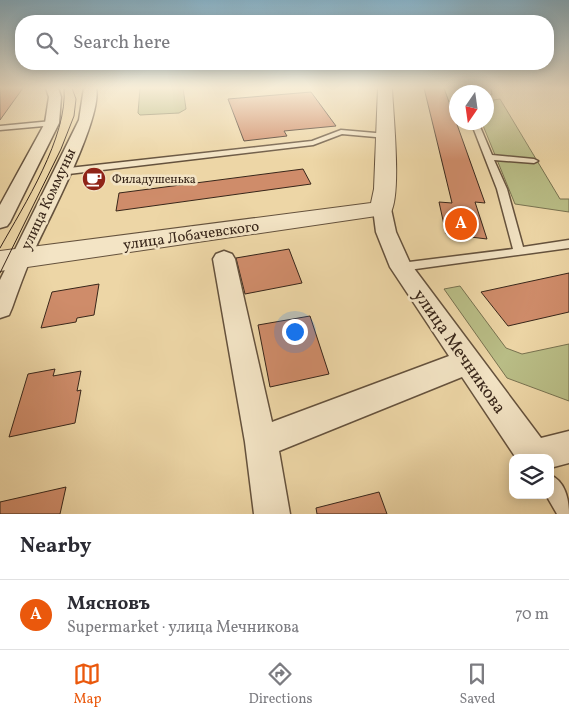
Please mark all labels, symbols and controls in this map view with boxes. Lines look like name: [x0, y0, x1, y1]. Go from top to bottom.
search box: [15, 15, 554, 70]
icon: search: [33, 29, 61, 57]
text: Search here: [73, 30, 170, 56]
north arrow: [449, 85, 494, 130]
street label: улица Коммуны: [17, 145, 82, 254]
cafe icon: Филадушенька: [81, 166, 107, 192]
place label: Филадушенька: [112, 172, 196, 188]
pin: A: [445, 205, 477, 243]
street label: улица Лобачевского: [122, 217, 261, 256]
street label: улица Мечникова: [406, 284, 511, 419]
your location: [282, 319, 308, 345]
map controls: [509, 454, 554, 499]
button: layers: [509, 454, 554, 499]
text: Nearby: [20, 532, 91, 561]
text: Мясновъ: [67, 591, 150, 617]
text: A: [30, 604, 42, 626]
text: 70 m: [515, 604, 549, 626]
text: Supermarket · улица Мечникова: [67, 617, 299, 639]
tab: Map: [73, 660, 101, 709]
tab: Directions: [248, 660, 313, 709]
tab: Saved: [459, 660, 496, 709]

